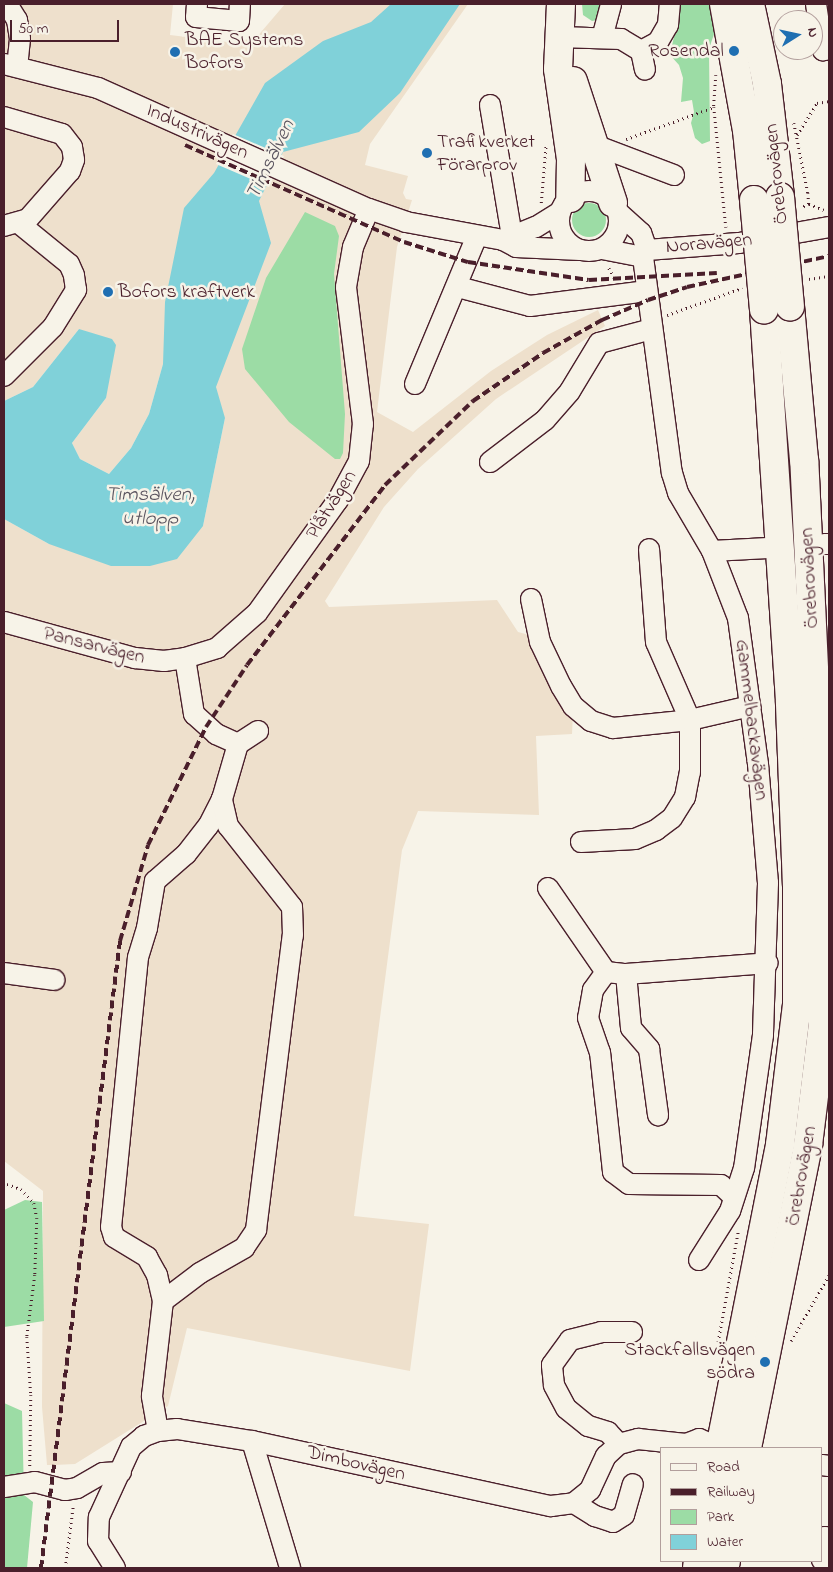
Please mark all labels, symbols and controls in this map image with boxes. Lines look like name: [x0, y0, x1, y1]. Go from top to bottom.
scale bar: [12, 10, 121, 42]
north arrow: [773, 10, 823, 60]
text: 50 m: [18, 18, 48, 40]
text: N: [801, 26, 823, 39]
place label: BAE Systems Bofors: [185, 29, 303, 76]
place label: Rosendal: [648, 39, 724, 63]
marker: Rosendal: [728, 45, 740, 57]
marker: BAE Systems Bofors: [169, 46, 181, 58]
street label: Industrivägen: [142, 99, 252, 165]
water label: Timsälven: [241, 116, 301, 204]
street label: Örebrovägen: [760, 122, 794, 226]
place label: Trafikverket Förarprov: [437, 130, 535, 177]
marker: Trafikverket Förarprov: [421, 147, 433, 159]
street label: Noravägen: [665, 228, 753, 260]
place label: Bofors kraftverk: [118, 280, 255, 304]
marker: Bofors kraftverk: [102, 286, 114, 298]
street label: Plåtvägen: [301, 466, 363, 544]
water label: Timsälven, utlopp: [105, 482, 195, 532]
street label: Örebrovägen: [795, 527, 825, 629]
street label: Pansarvägen: [41, 622, 147, 670]
street label: Gammelbackavägen: [729, 638, 773, 802]
street label: Örebrovägen: [781, 1124, 823, 1228]
place label: Stackfallsvägen södra: [624, 1338, 755, 1385]
marker: Stackfallsvägen södra: [759, 1356, 771, 1368]
street label: Dimbovägen: [304, 1441, 408, 1487]
legend: [660, 1447, 823, 1562]
text: Road: [707, 1456, 740, 1478]
text: Railway: [707, 1481, 755, 1503]
text: Park: [707, 1506, 734, 1528]
text: Water: [707, 1531, 743, 1553]

